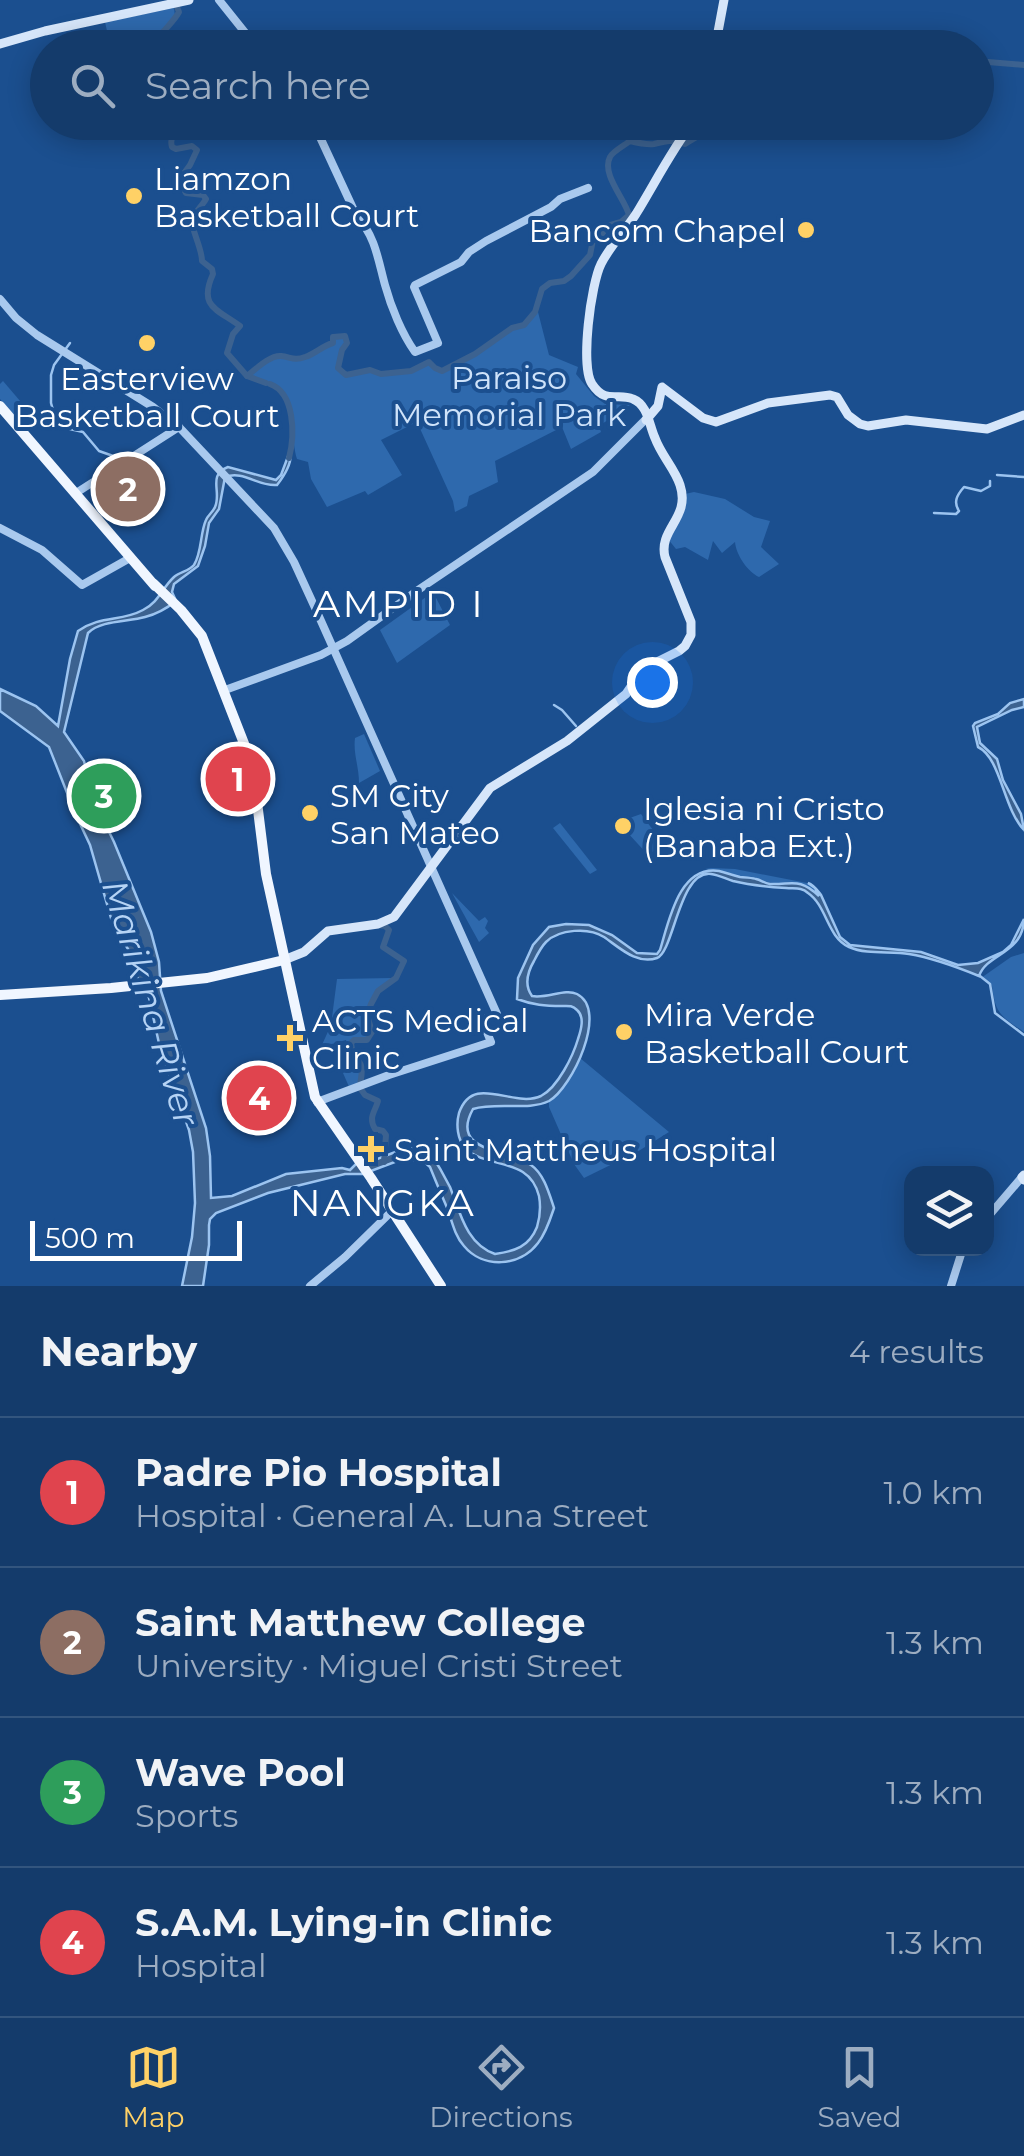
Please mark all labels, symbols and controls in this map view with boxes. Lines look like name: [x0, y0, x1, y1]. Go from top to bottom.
search box: [30, 30, 994, 140]
icon: search: [65, 58, 120, 113]
text: Search here: [145, 62, 371, 109]
place label: Liamzon Basketball Court: [154, 159, 419, 235]
marker: Liamzon Basketball Court: [123, 185, 145, 207]
place label: Bancom Chapel: [528, 211, 786, 250]
marker: Bancom Chapel: [795, 219, 817, 241]
marker: Easterview Basketball Court: [136, 332, 158, 354]
park label: Paraiso Memorial Park: [392, 358, 626, 434]
place label: Easterview Basketball Court: [14, 359, 280, 435]
pin: 2: [96, 452, 160, 526]
district label: AMPID I: [313, 580, 485, 627]
your location: [627, 657, 678, 708]
pin: 1: [206, 742, 270, 816]
pin: 3: [72, 758, 136, 834]
place label: SM City San Mateo: [330, 776, 500, 852]
place label: Iglesia ni Cristo (Banaba Ext.): [643, 789, 885, 865]
marker: SM City San Mateo: [299, 802, 321, 824]
marker: Iglesia ni Cristo (Banaba Ext.): [612, 815, 634, 837]
water label: Marikina River: [93, 875, 209, 1132]
place label: Mira Verde Basketball Court: [644, 995, 909, 1071]
place label: ACTS Medical Clinic: [312, 1001, 529, 1077]
marker: Mira Verde Basketball Court: [613, 1021, 635, 1043]
marker: ACTS Medical Clinic: [277, 1025, 303, 1051]
pin: 4: [226, 1060, 292, 1136]
place label: Saint Mattheus Hospital: [394, 1130, 777, 1169]
marker: Saint Mattheus Hospital: [358, 1136, 384, 1162]
map controls: [904, 1166, 994, 1256]
button: layers: [904, 1166, 994, 1256]
district label: NANGKA: [290, 1179, 476, 1226]
scale bar: [30, 1216, 242, 1260]
text: 500 m: [45, 1221, 135, 1255]
text: Nearby: [40, 1325, 197, 1377]
text: 4 results: [849, 1332, 984, 1371]
text: Padre Pio Hospital: [135, 1449, 502, 1496]
text: 1: [66, 1473, 79, 1512]
text: 1.0 km: [884, 1473, 984, 1512]
text: Hospital · General A. Luna Street: [135, 1496, 649, 1535]
text: Saint Matthew College: [135, 1599, 586, 1646]
text: 2: [63, 1623, 82, 1662]
text: 1.3 km: [886, 1623, 984, 1662]
text: University · Miguel Cristi Street: [135, 1646, 623, 1685]
text: Wave Pool: [135, 1749, 346, 1796]
text: 3: [63, 1773, 82, 1812]
text: 1.3 km: [886, 1773, 984, 1812]
text: Sports: [135, 1796, 238, 1835]
text: S.A.M. Lying-in Clinic: [135, 1899, 552, 1946]
text: 4: [61, 1923, 84, 1962]
text: 1.3 km: [886, 1923, 984, 1962]
text: Hospital: [135, 1946, 267, 1985]
tab: Map: [122, 2040, 185, 2134]
tab: Directions: [429, 2040, 573, 2134]
tab: Saved: [817, 2040, 902, 2134]

